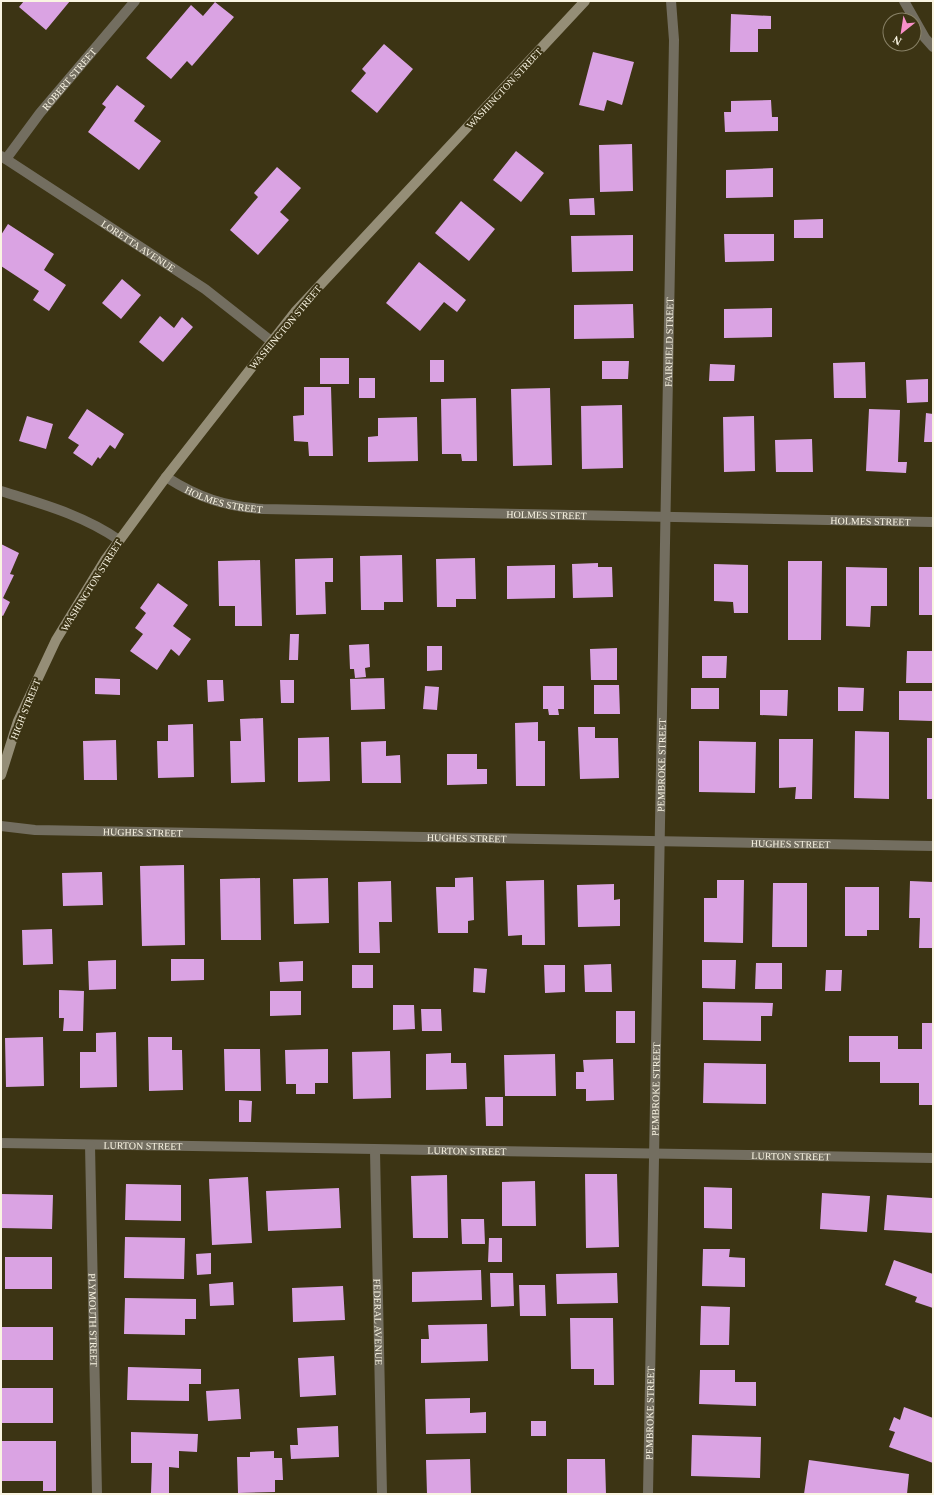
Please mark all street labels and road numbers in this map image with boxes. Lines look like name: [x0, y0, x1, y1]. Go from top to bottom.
street label: ROBERT STREET: [40, 46, 99, 112]
street label: WASHINGTON STREET: [464, 46, 544, 131]
street label: LORETTA AVENUE: [99, 218, 177, 274]
street label: WASHINGTON STREET: [247, 283, 324, 371]
street label: FAIRFIELD STREET: [663, 297, 675, 387]
street label: HOLMES STREET: [183, 484, 263, 515]
street label: HOLMES STREET: [506, 509, 587, 521]
street label: HOLMES STREET: [830, 515, 911, 528]
street label: WASHINGTON STREET: [59, 538, 124, 633]
street label: HIGH STREET: [8, 677, 43, 741]
street label: PEMBROKE STREET: [655, 718, 668, 812]
street label: HUGHES STREET: [103, 826, 183, 839]
street label: HUGHES STREET: [427, 832, 507, 844]
street label: HUGHES STREET: [751, 838, 831, 850]
street label: PEMBROKE STREET: [649, 1042, 662, 1136]
street label: LURTON STREET: [103, 1140, 183, 1152]
street label: LURTON STREET: [427, 1145, 507, 1157]
street label: LURTON STREET: [751, 1150, 830, 1162]
street label: PLYMOUTH STREET: [87, 1273, 99, 1367]
street label: FEDERAL AVENUE: [372, 1279, 384, 1365]
street label: PEMBROKE STREET: [644, 1366, 656, 1460]

